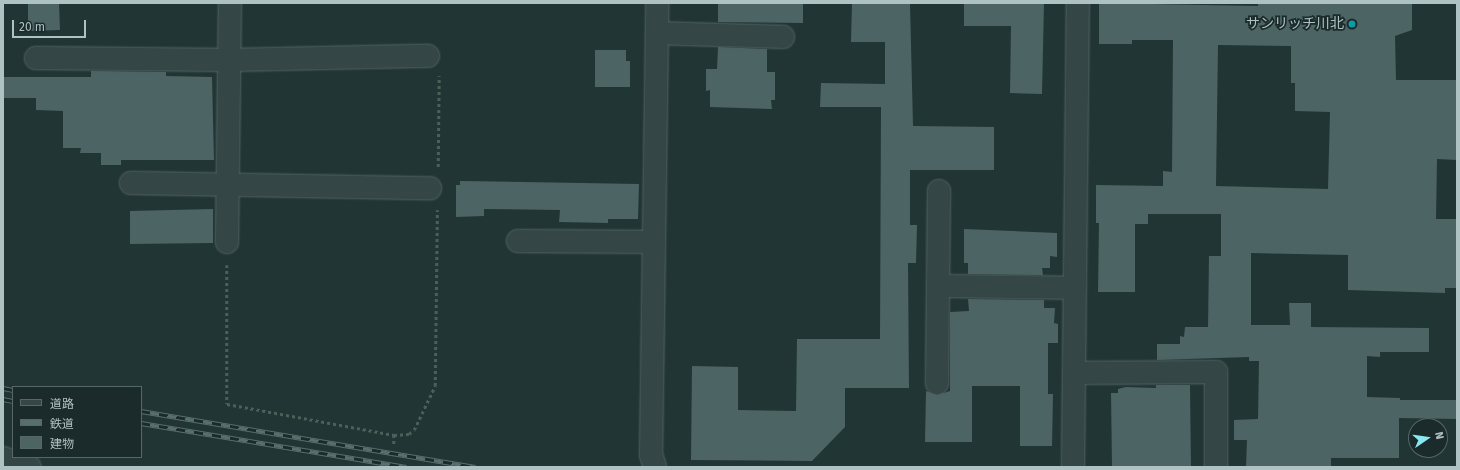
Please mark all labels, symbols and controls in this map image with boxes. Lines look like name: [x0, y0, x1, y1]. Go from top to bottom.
scale bar: [14, 12, 88, 38]
place label: サンリッチ川北: [1246, 16, 1344, 32]
marker: サンリッチ川北: [1347, 19, 1357, 29]
text: 20 m: [19, 20, 45, 34]
legend: [12, 386, 142, 458]
text: 道路: [50, 397, 74, 411]
text: 鉄道: [50, 417, 74, 431]
north arrow: [1408, 418, 1448, 458]
text: N: [1432, 430, 1446, 440]
text: 建物: [50, 437, 74, 451]

